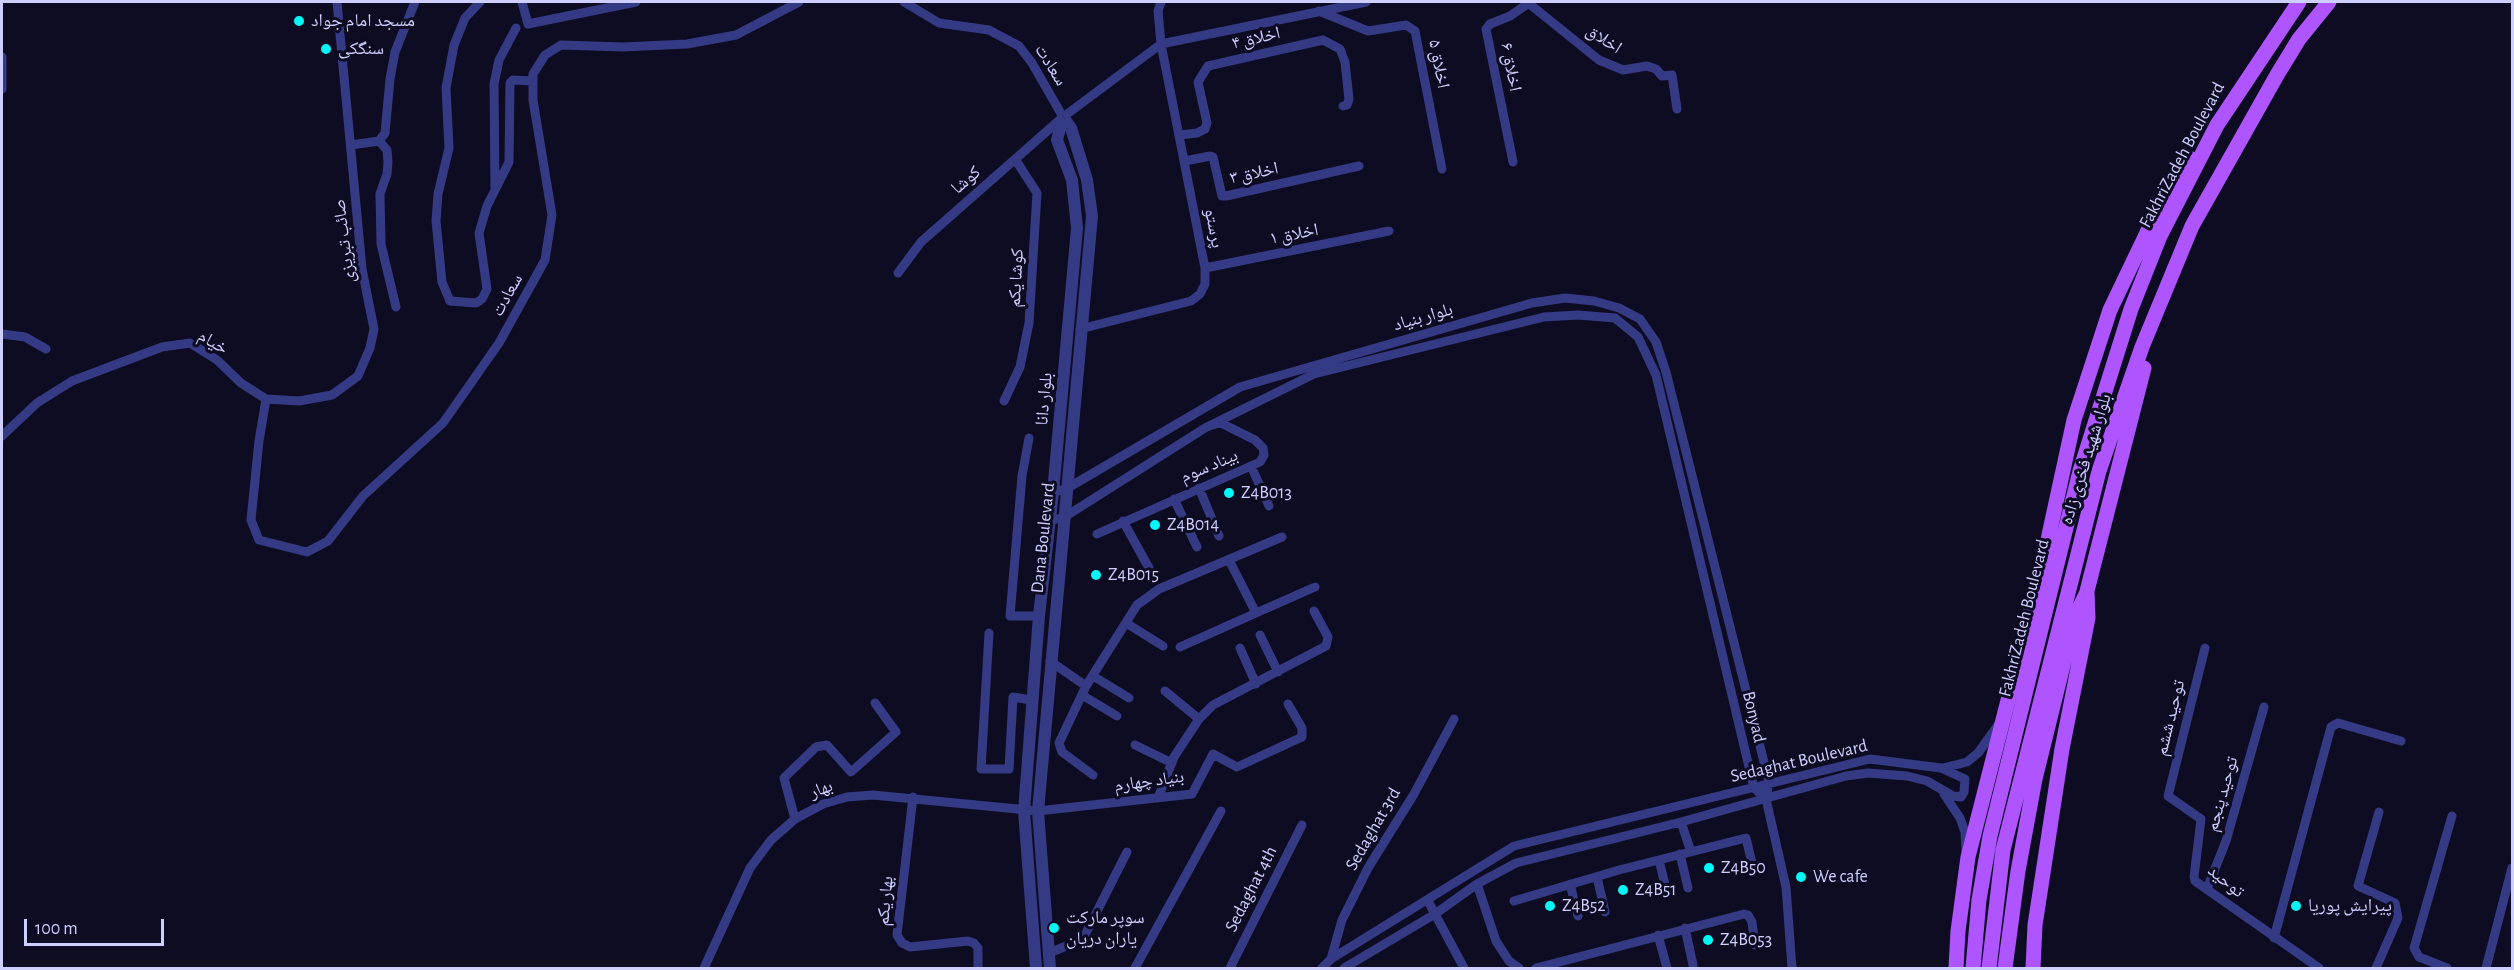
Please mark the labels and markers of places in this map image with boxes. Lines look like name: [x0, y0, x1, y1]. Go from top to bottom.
place label: مسجد امام جواد: [311, 10, 415, 32]
marker: مسجد امام جواد: [292, 14, 306, 28]
place label: سنگکی: [338, 38, 384, 60]
marker: سنگکی: [319, 42, 333, 56]
place label: Z4B013: [1241, 482, 1292, 504]
marker: Z4B013: [1222, 486, 1236, 500]
place label: Z4B014: [1167, 514, 1219, 536]
marker: Z4B014: [1148, 518, 1162, 532]
place label: Z4B015: [1108, 564, 1159, 586]
marker: Z4B015: [1089, 568, 1103, 582]
place label: Z4B50: [1721, 857, 1766, 879]
marker: Z4B50: [1702, 861, 1716, 875]
place label: We cafe: [1813, 866, 1868, 888]
marker: We cafe: [1794, 870, 1808, 884]
place label: Z4B51: [1635, 879, 1677, 901]
marker: Z4B51: [1616, 883, 1630, 897]
place label: Z4B52: [1562, 895, 1606, 917]
place label: پیرایش پوریا: [2308, 895, 2392, 917]
marker: Z4B52: [1543, 899, 1557, 913]
marker: پیرایش پوریا: [2289, 899, 2303, 913]
place label: سوپر مارکت یاران دریان: [1066, 907, 1145, 950]
marker: سوپر مارکت یاران دریان: [1047, 921, 1061, 935]
place label: Z4B053: [1720, 929, 1772, 951]
marker: Z4B053: [1701, 933, 1715, 947]

